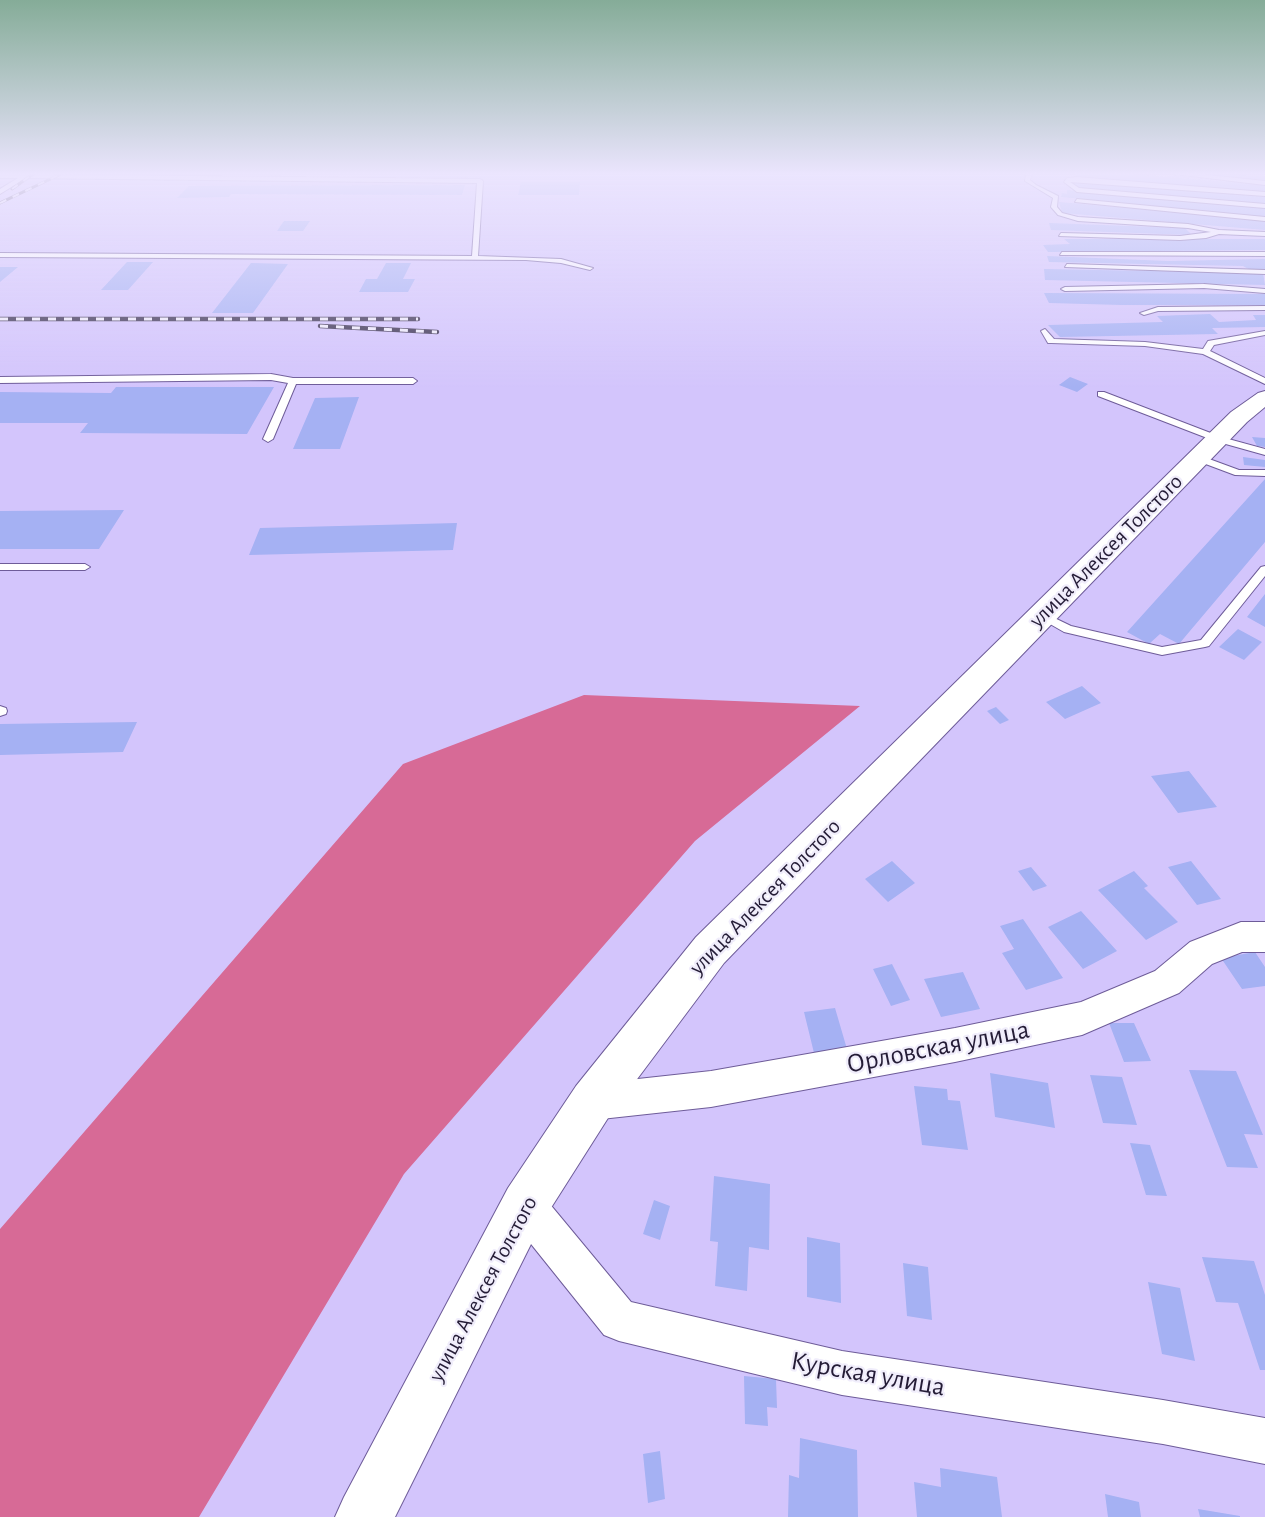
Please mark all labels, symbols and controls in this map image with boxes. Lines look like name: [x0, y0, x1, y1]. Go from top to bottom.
street label: улица Алексея Толстого: [1024, 469, 1188, 633]
street label: улица Алексея Толстого: [684, 814, 846, 980]
street label: Орловская улица: [844, 1013, 1032, 1081]
street label: улица Алексея Толстого: [423, 1192, 543, 1386]
street label: Курская улица: [788, 1344, 948, 1404]

